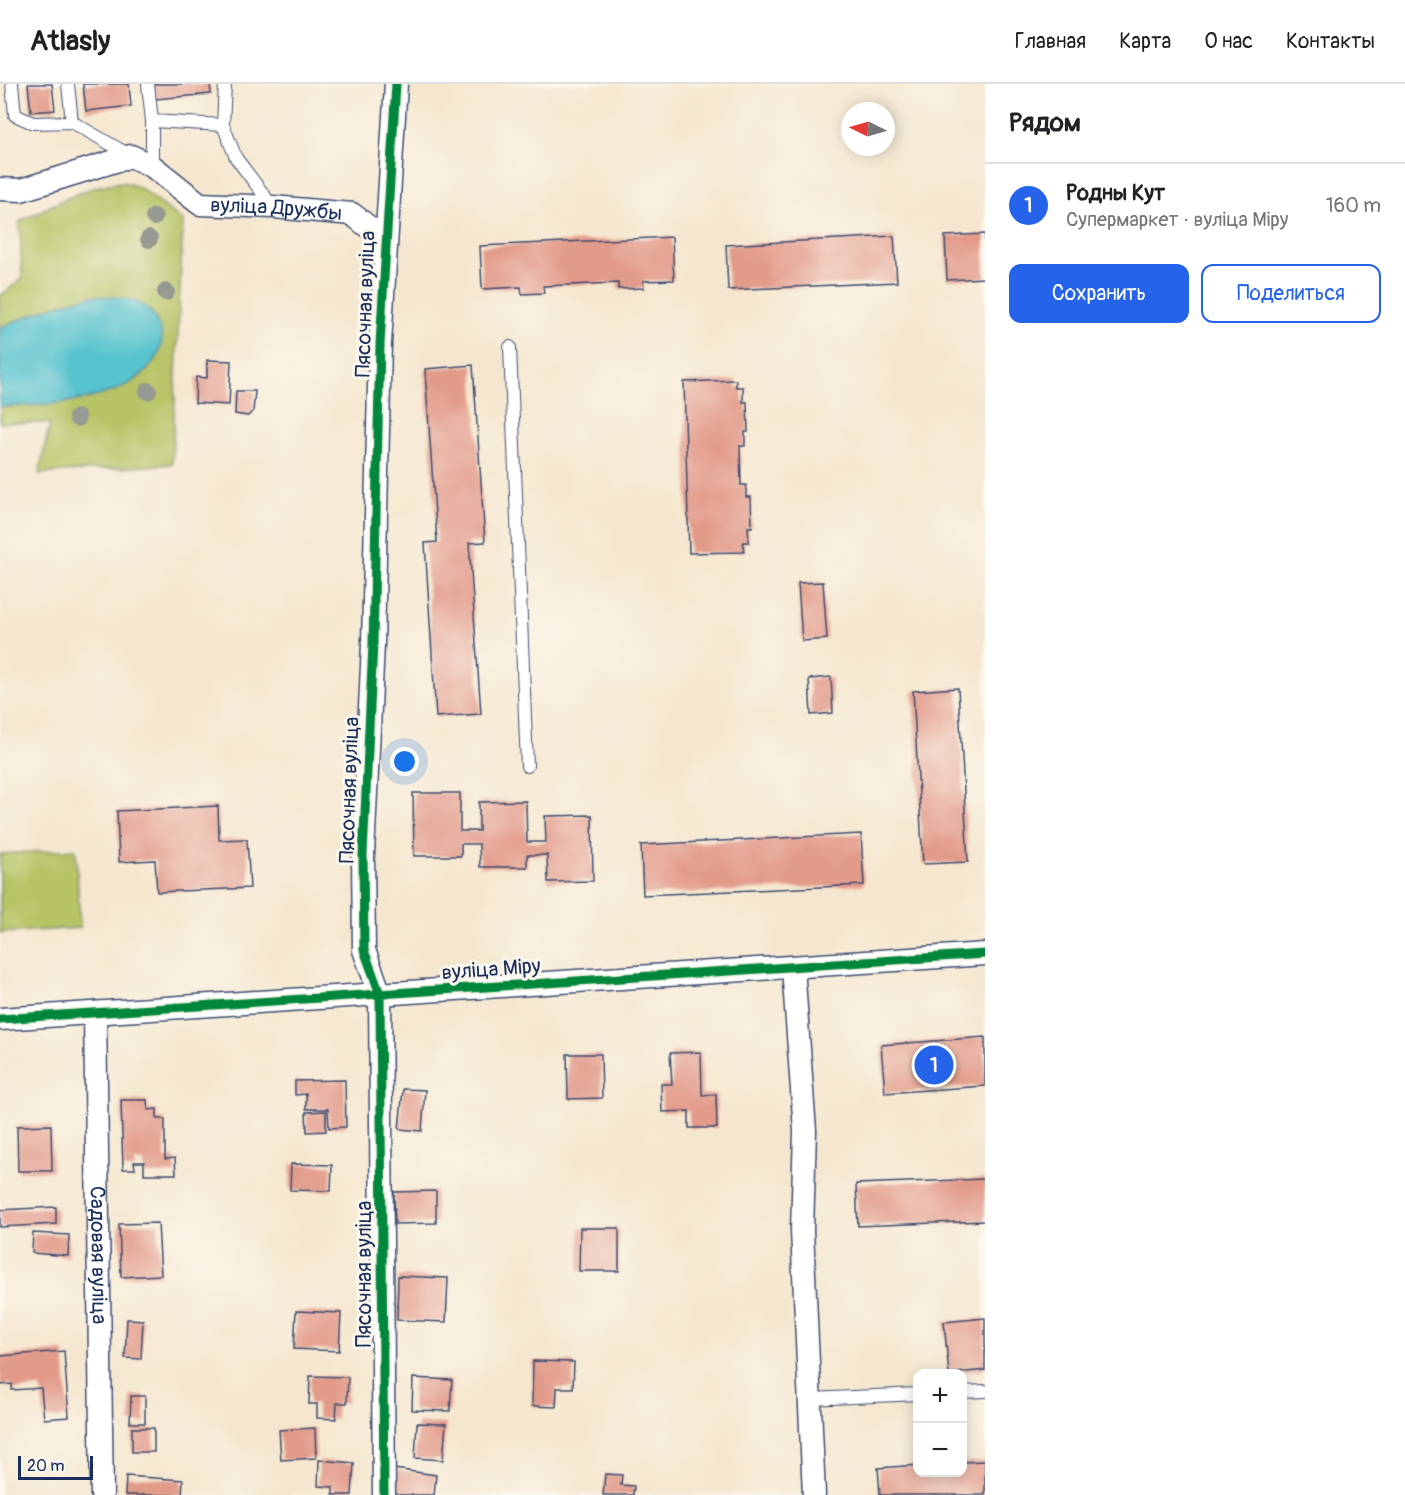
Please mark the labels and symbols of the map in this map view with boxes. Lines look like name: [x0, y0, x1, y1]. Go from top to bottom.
north arrow: [841, 102, 895, 156]
street label: вуліца Дружбы: [210, 191, 343, 227]
street label: Пясочная вуліца: [349, 230, 382, 378]
street label: Пясочная вуліца: [333, 716, 366, 864]
your location: [390, 747, 419, 776]
street label: вуліца Міру: [441, 953, 542, 986]
pin: 1: [914, 1042, 954, 1088]
street label: Садовая вуліца: [84, 1186, 113, 1324]
street label: Пясочная вуліца: [351, 1201, 378, 1347]
scale bar: [18, 1453, 93, 1480]

